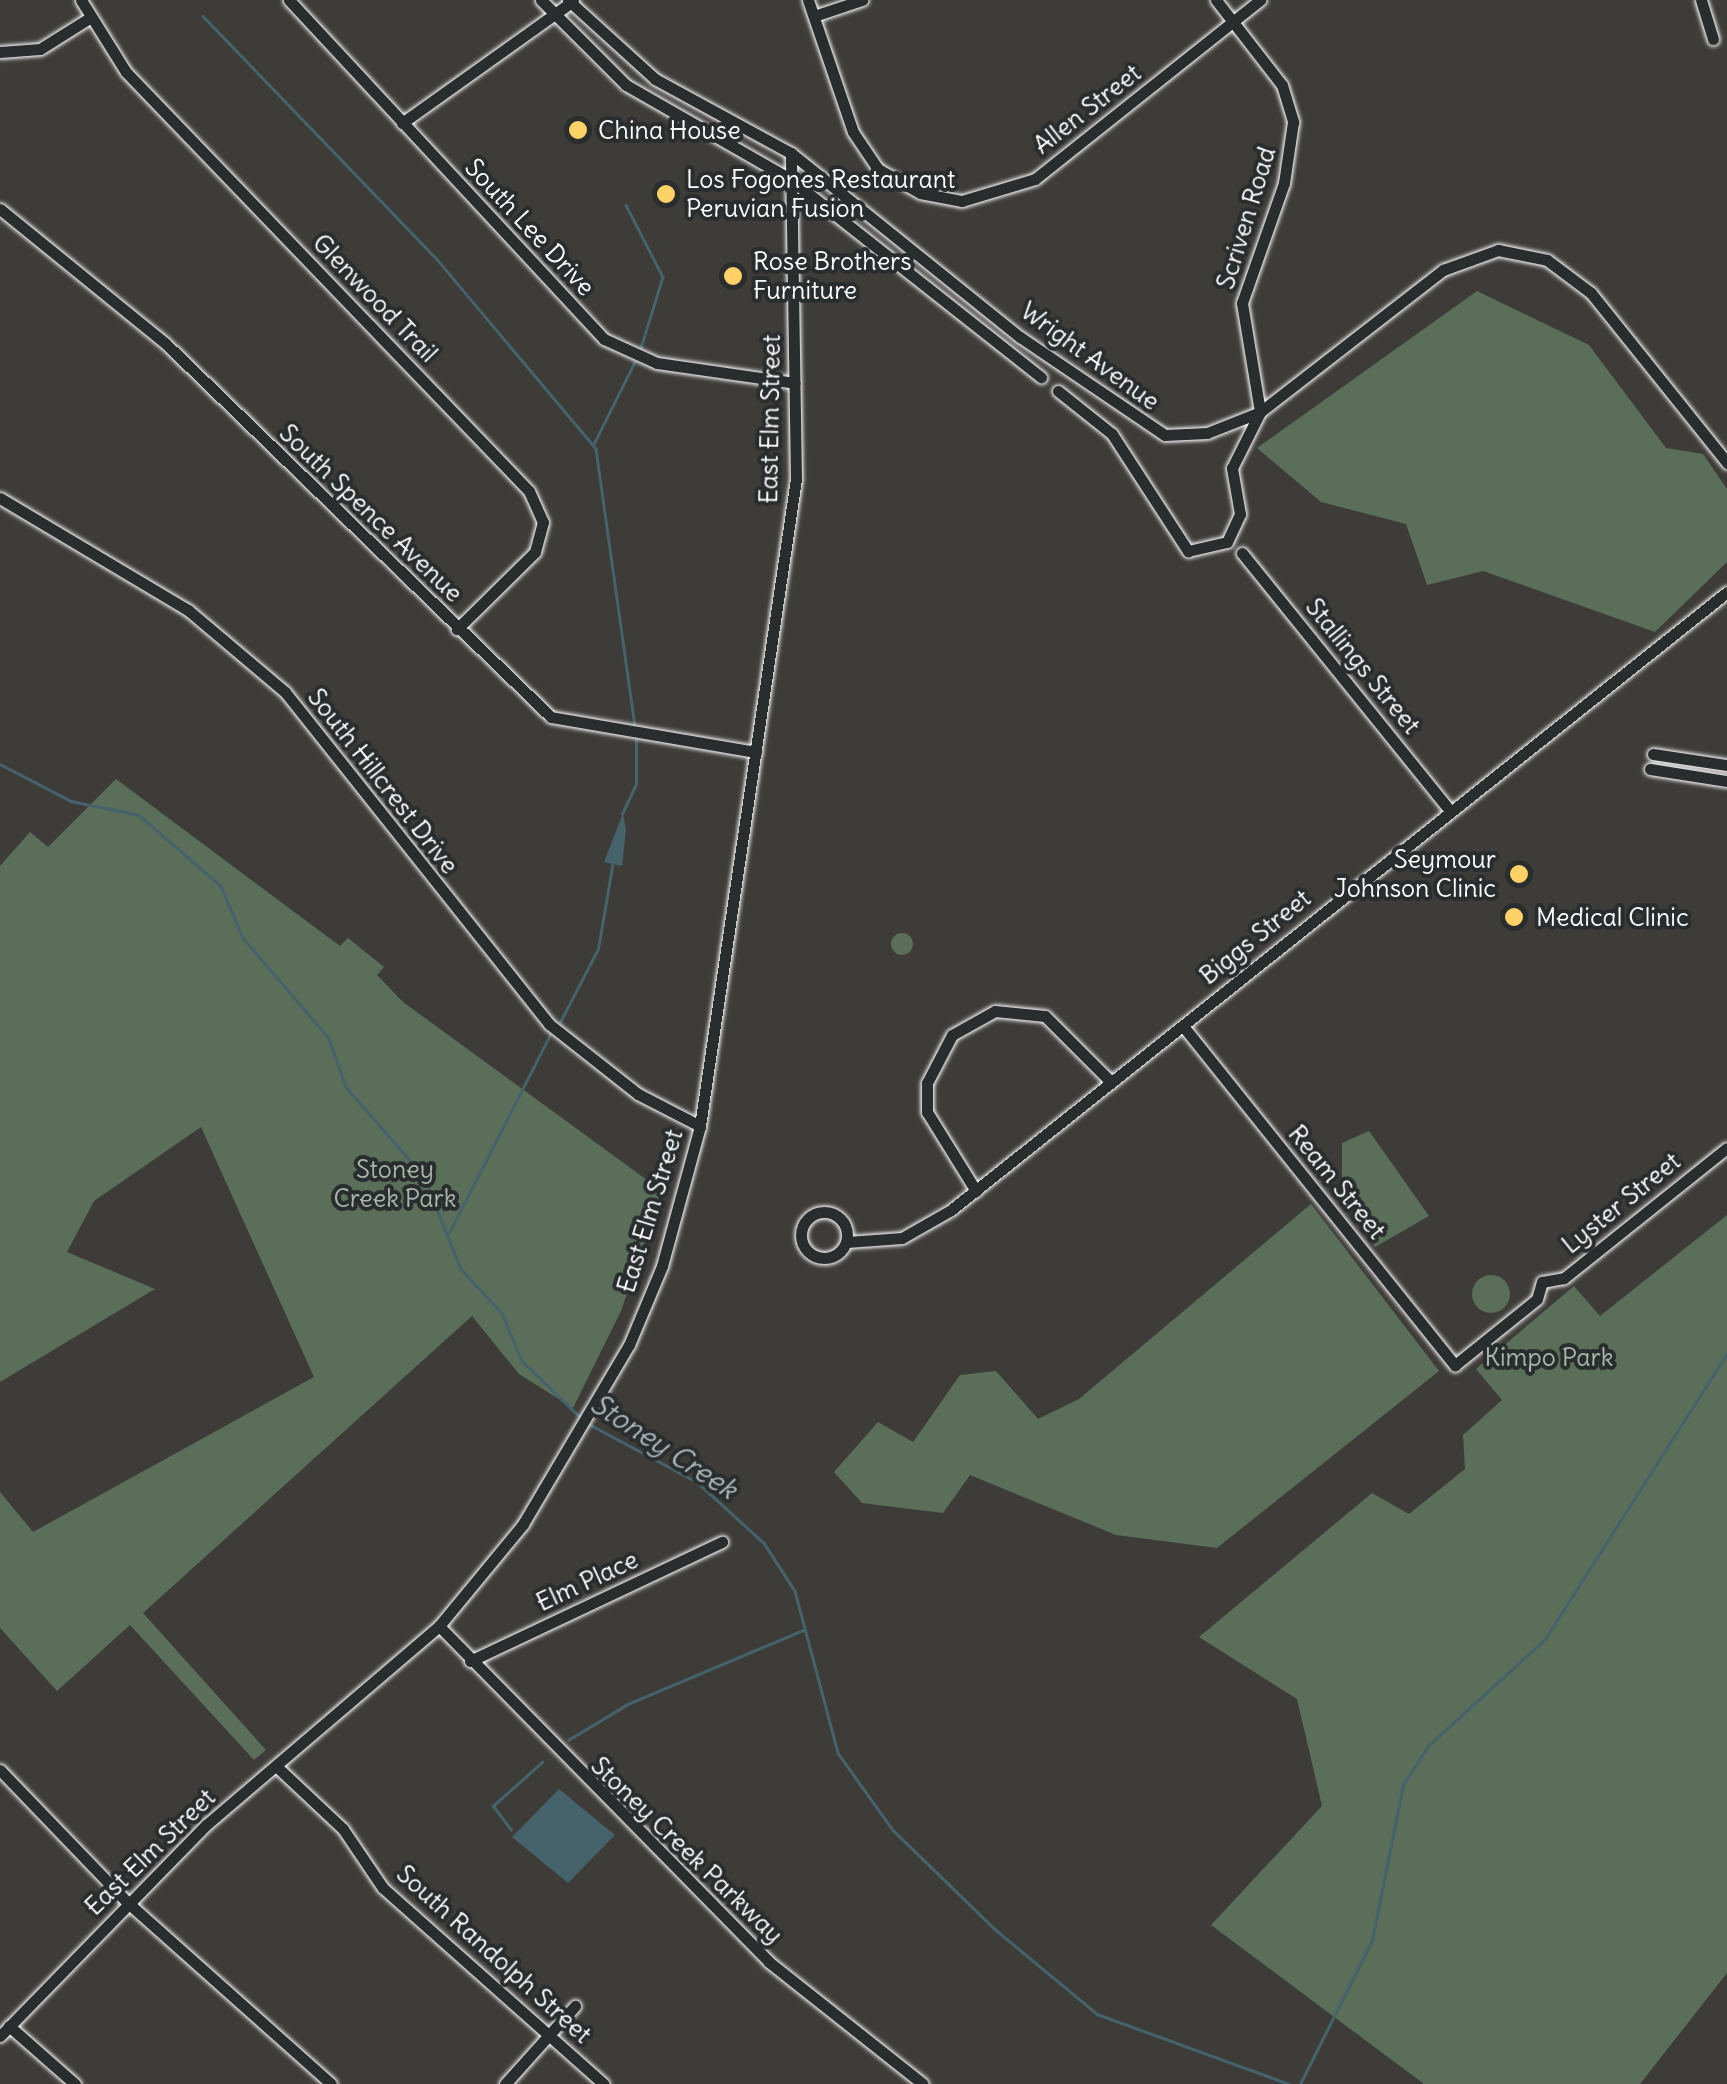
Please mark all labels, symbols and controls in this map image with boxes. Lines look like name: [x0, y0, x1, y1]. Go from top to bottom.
street label: Allen Street: [1027, 58, 1147, 160]
place label: China House: [598, 115, 741, 145]
marker: China House: [567, 119, 589, 141]
street label: Scriven Road: [1210, 143, 1282, 293]
street label: South Lee Drive: [459, 152, 601, 302]
place label: Los Fogones Restaurant Peruvian Fusion: [686, 165, 955, 224]
marker: Los Fogones Restaurant Peruvian Fusion: [655, 183, 677, 205]
street label: Glenwood Trail: [306, 228, 444, 368]
place label: Rose Brothers Furniture: [753, 247, 912, 306]
marker: Rose Brothers Furniture: [722, 265, 744, 287]
street label: Wright Avenue: [1015, 296, 1165, 416]
street label: East Elm Street: [754, 334, 786, 504]
street label: South Spence Avenue: [273, 418, 469, 608]
street label: Stallings Street: [1299, 592, 1427, 740]
street label: South Hillcrest Drive: [301, 682, 465, 880]
place label: Seymour Johnson Clinic: [1334, 845, 1496, 904]
marker: Seymour Johnson Clinic: [1506, 861, 1532, 887]
street label: Biggs Street: [1194, 883, 1316, 991]
place label: Medical Clinic: [1536, 902, 1689, 932]
marker: Medical Clinic: [1501, 904, 1527, 930]
street label: Ream Street: [1282, 1119, 1392, 1245]
street label: East Elm Street: [611, 1126, 689, 1296]
street label: Lyster Street: [1556, 1146, 1686, 1260]
park label: Stoney Creek Park: [333, 1155, 457, 1214]
park label: Kimpo Park: [1485, 1342, 1613, 1372]
water label: Stoney Creek: [585, 1386, 743, 1506]
street label: Elm Place: [531, 1544, 643, 1618]
street label: Stoney Creek Parkway: [585, 1751, 789, 1949]
street label: East Elm Street: [79, 1782, 221, 1922]
street label: South Randolph Street: [390, 1859, 598, 2049]

